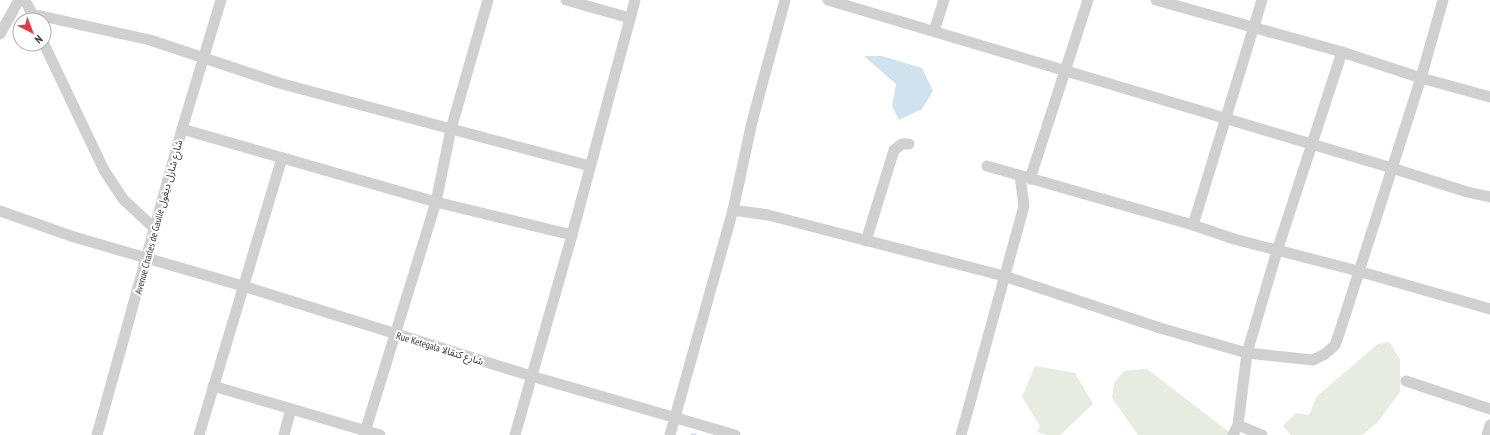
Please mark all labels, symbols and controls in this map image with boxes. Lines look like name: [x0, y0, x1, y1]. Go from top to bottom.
north arrow: [12, 12, 52, 52]
text: N: [32, 32, 46, 47]
street label: Avenue Charles de Gaulle شارع شارل ديغول: [132, 138, 186, 296]
street label: Rue Ketegala شارع كتقالا: [394, 329, 485, 369]

